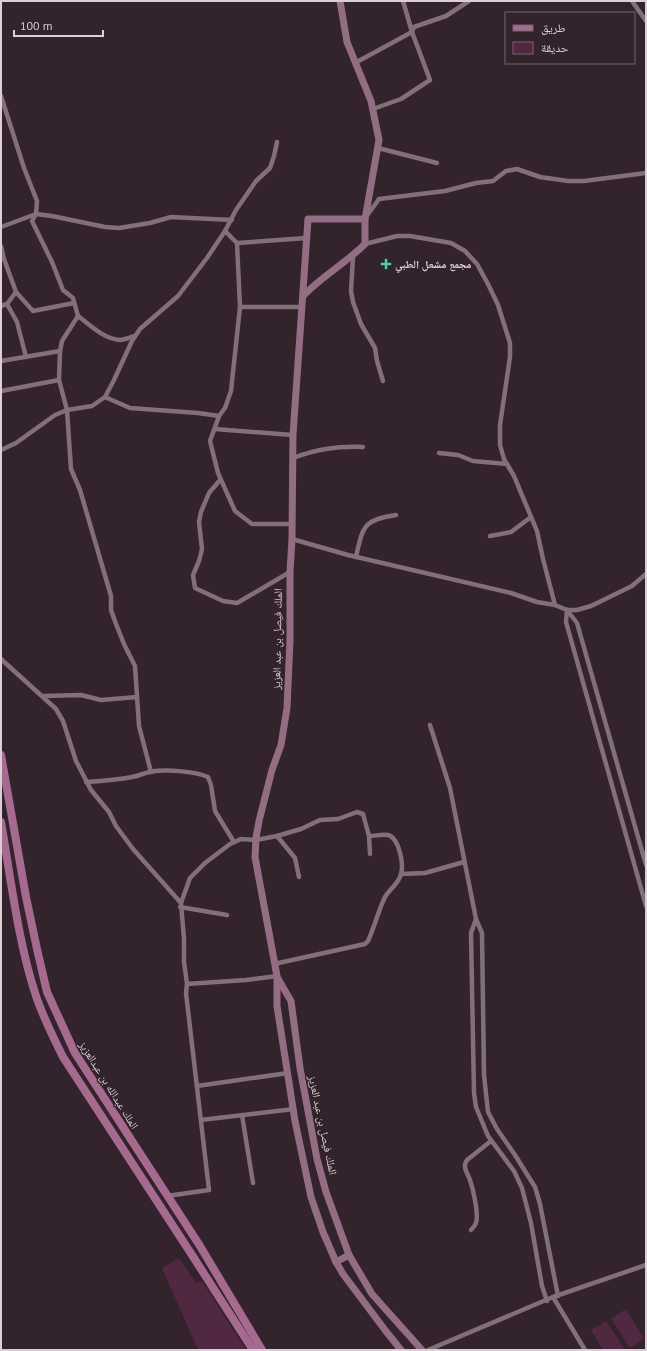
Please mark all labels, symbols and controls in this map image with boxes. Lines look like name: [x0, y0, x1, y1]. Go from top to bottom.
scale bar: [14, 12, 103, 38]
legend: [505, 12, 635, 64]
text: 100 m: [20, 18, 53, 33]
text: طريق: [541, 20, 566, 35]
text: حديقة: [541, 40, 569, 55]
place label: مجمع مشعل الطبي: [395, 257, 471, 273]
marker: مجمع مشعل الطبي: [380, 258, 392, 270]
street label: الملك فيصل بن عبد العزيز: [269, 588, 285, 691]
street label: الملك عبدالله بن عبدالعزيز: [76, 1037, 142, 1132]
street label: الملك فيصل بن عبد العزيز: [305, 1073, 340, 1176]

